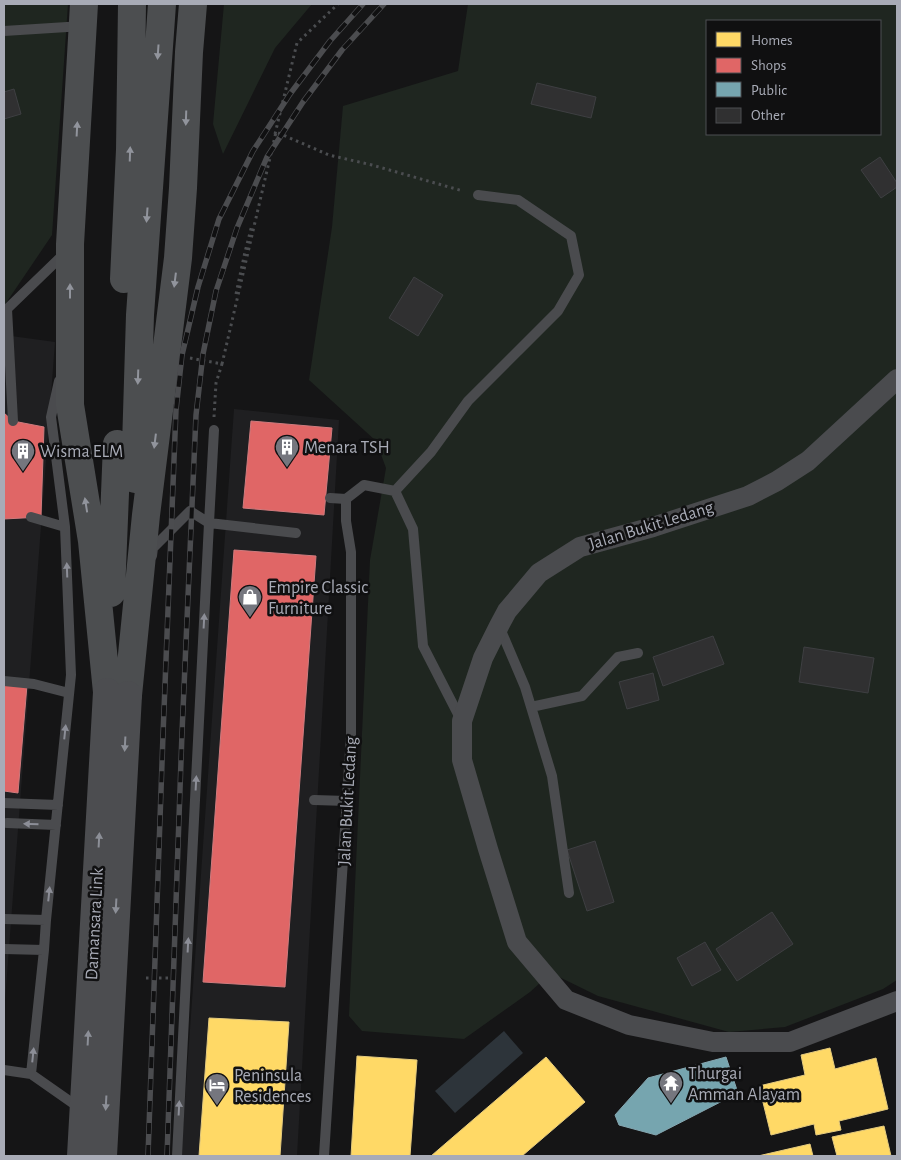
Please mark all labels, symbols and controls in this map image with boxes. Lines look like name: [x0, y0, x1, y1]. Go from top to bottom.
legend: [706, 20, 881, 135]
text: Homes: [751, 33, 793, 48]
one-way arrow: [154, 45, 162, 61]
text: Shops: [751, 58, 786, 73]
text: Public: [751, 83, 787, 98]
text: Other: [751, 108, 785, 123]
one-way arrow: [181, 110, 189, 126]
one-way arrow: [73, 120, 81, 136]
one-way arrow: [126, 146, 134, 162]
one-way arrow: [143, 207, 151, 223]
one-way arrow: [171, 272, 179, 288]
one-way arrow: [66, 283, 74, 299]
one-way arrow: [133, 369, 141, 385]
one-way arrow: [151, 434, 159, 450]
building icon: Menara TSH: [274, 434, 300, 468]
building icon: Wisma ELM: [10, 438, 36, 472]
place label: Menara TSH: [304, 439, 390, 457]
place label: Wisma ELM: [40, 443, 123, 461]
one-way arrow: [82, 497, 90, 513]
street label: Jalan Bukit Ledang: [587, 498, 716, 554]
one-way arrow: [63, 562, 71, 578]
place label: Empire Classic Furniture: [268, 579, 368, 618]
shop icon: Empire Classic Furniture: [237, 584, 263, 618]
one-way arrow: [201, 612, 209, 628]
one-way arrow: [62, 724, 70, 740]
one-way arrow: [121, 736, 129, 752]
street label: Jalan Bukit Ledang: [336, 736, 360, 866]
one-way arrow: [193, 775, 201, 791]
one-way arrow: [23, 820, 39, 828]
one-way arrow: [95, 832, 103, 848]
street label: Damansara Link: [83, 867, 107, 981]
one-way arrow: [45, 885, 53, 901]
one-way arrow: [112, 898, 120, 914]
one-way arrow: [184, 937, 192, 953]
one-way arrow: [84, 1029, 92, 1045]
one-way arrow: [29, 1047, 37, 1063]
place label: Thurgai Amman Alayam: [688, 1065, 800, 1104]
place label: Peninsula Residences: [234, 1067, 311, 1106]
temple icon: Thurgai Amman Alayam: [658, 1070, 684, 1104]
hotel icon: Peninsula Residences: [204, 1072, 230, 1106]
one-way arrow: [101, 1095, 109, 1111]
one-way arrow: [176, 1099, 184, 1115]

